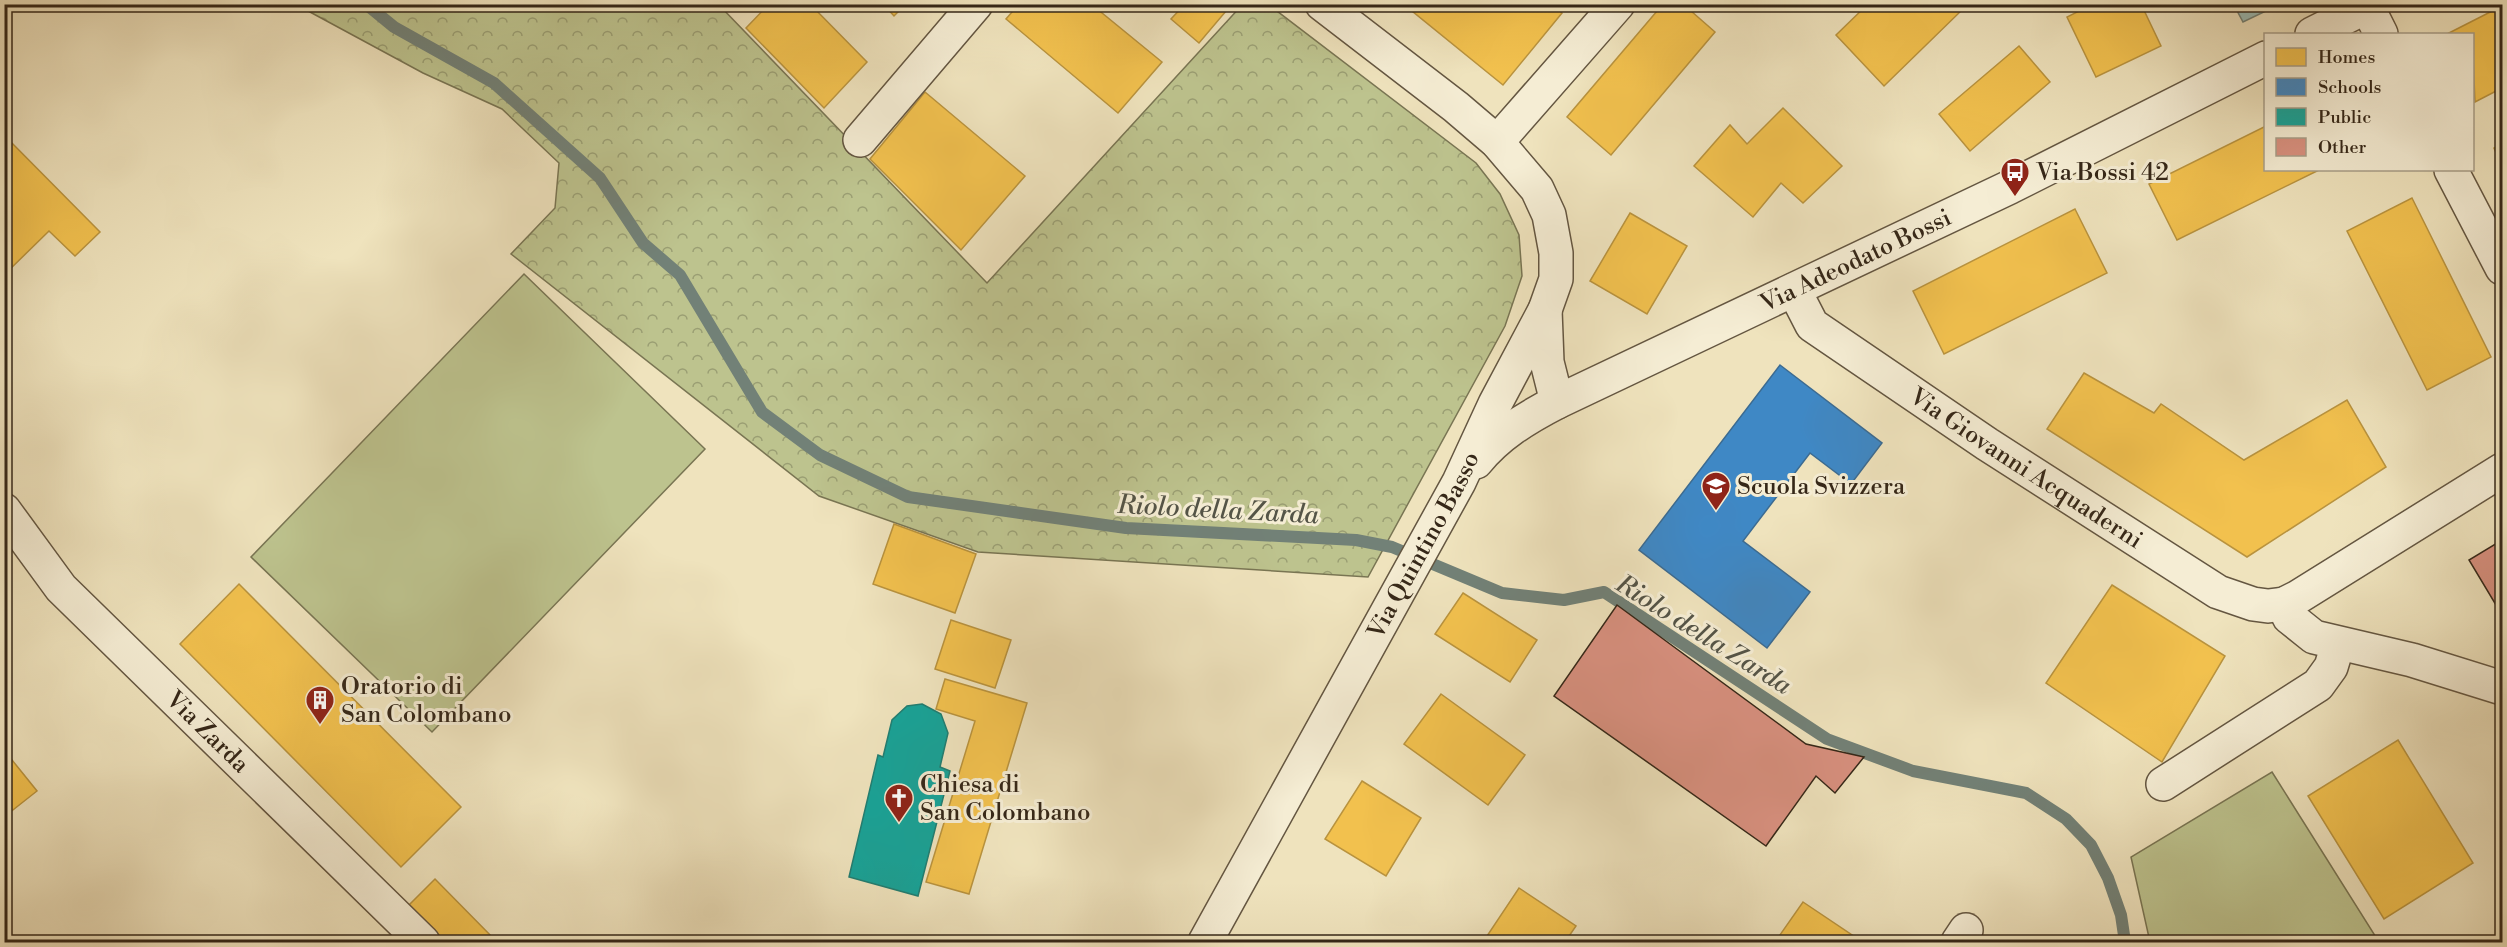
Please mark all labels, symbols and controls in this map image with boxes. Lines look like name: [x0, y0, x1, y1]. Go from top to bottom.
legend: [2264, 33, 2474, 171]
text: Homes: [2318, 46, 2375, 69]
text: Schools: [2318, 76, 2382, 99]
text: Public: [2318, 106, 2371, 129]
text: Other: [2318, 136, 2366, 159]
bus stop icon: Via Bossi 42: [1999, 156, 2031, 198]
place label: Via Bossi 42: [2035, 158, 2169, 188]
street label: Via Adeodato Bossi: [1755, 203, 1956, 320]
street label: Via Giovanni Acquaderni: [1903, 381, 2148, 556]
street label: Via Quintino Basso: [1361, 447, 1487, 645]
school or university icon: Scuola Svizzera: [1700, 470, 1732, 512]
place label: Scuola Svizzera: [1737, 472, 1906, 502]
water label: Riolo della Zarda: [1116, 489, 1320, 531]
water label: Riolo della Zarda: [1609, 567, 1798, 702]
place label: Oratorio di San Colombano: [341, 672, 511, 730]
street label: Via Zarda: [159, 684, 256, 780]
building icon: Oratorio di San Colombano: [304, 684, 336, 726]
place label: Chiesa di San Colombano: [920, 770, 1090, 828]
church icon: Chiesa di San Colombano: [883, 782, 915, 824]

